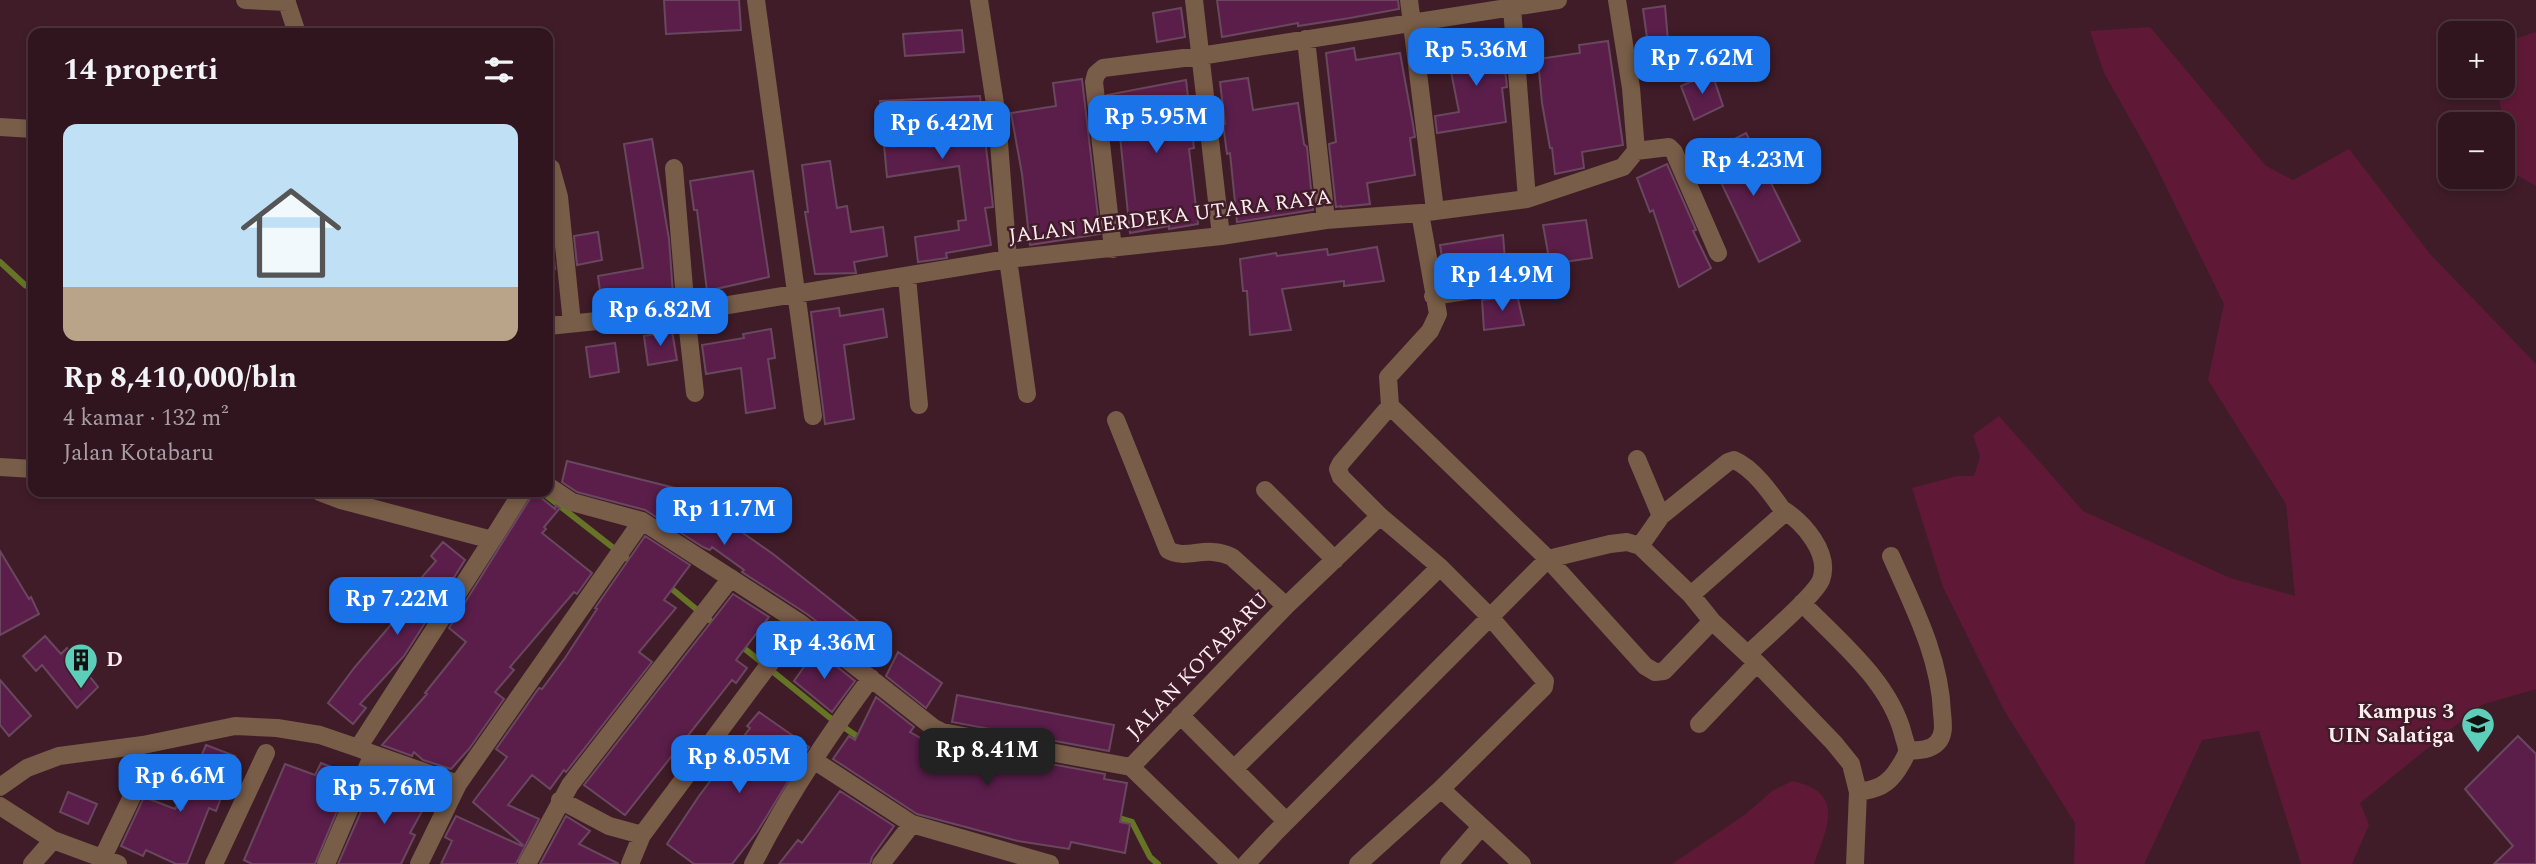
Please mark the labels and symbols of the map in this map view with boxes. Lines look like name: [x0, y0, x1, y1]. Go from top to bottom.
pin: Rp 5.36M: [1404, 28, 1548, 88]
pin: Rp 7.62M: [1630, 36, 1774, 96]
pin: Rp 5.95M: [1084, 96, 1228, 155]
pin: Rp 6.42M: [870, 102, 1014, 161]
pin: Rp 4.23M: [1681, 138, 1825, 198]
street label: JALAN MERDEKA UTARA RAYA: [1007, 181, 1334, 253]
pin: Rp 14.9M: [1430, 254, 1574, 313]
pin: Rp 6.82M: [588, 288, 732, 348]
pin: Rp 11.7M: [652, 488, 796, 547]
pin: Rp 7.22M: [325, 578, 469, 637]
street label: JALAN KOTABARU: [1119, 585, 1277, 747]
pin: Rp 4.36M: [752, 622, 896, 681]
building icon: D: [62, 641, 100, 690]
place label: D: [106, 644, 123, 676]
place label: Kampus 3 UIN Salatiga: [2328, 696, 2454, 752]
school or university icon: Kampus 3 UIN Salatiga: [2459, 705, 2497, 754]
pin: Rp 8.41M: [915, 728, 1059, 788]
pin: Rp 8.05M: [667, 736, 811, 795]
pin: Rp 6.6M: [115, 754, 245, 814]
pin: Rp 5.76M: [312, 766, 456, 826]

